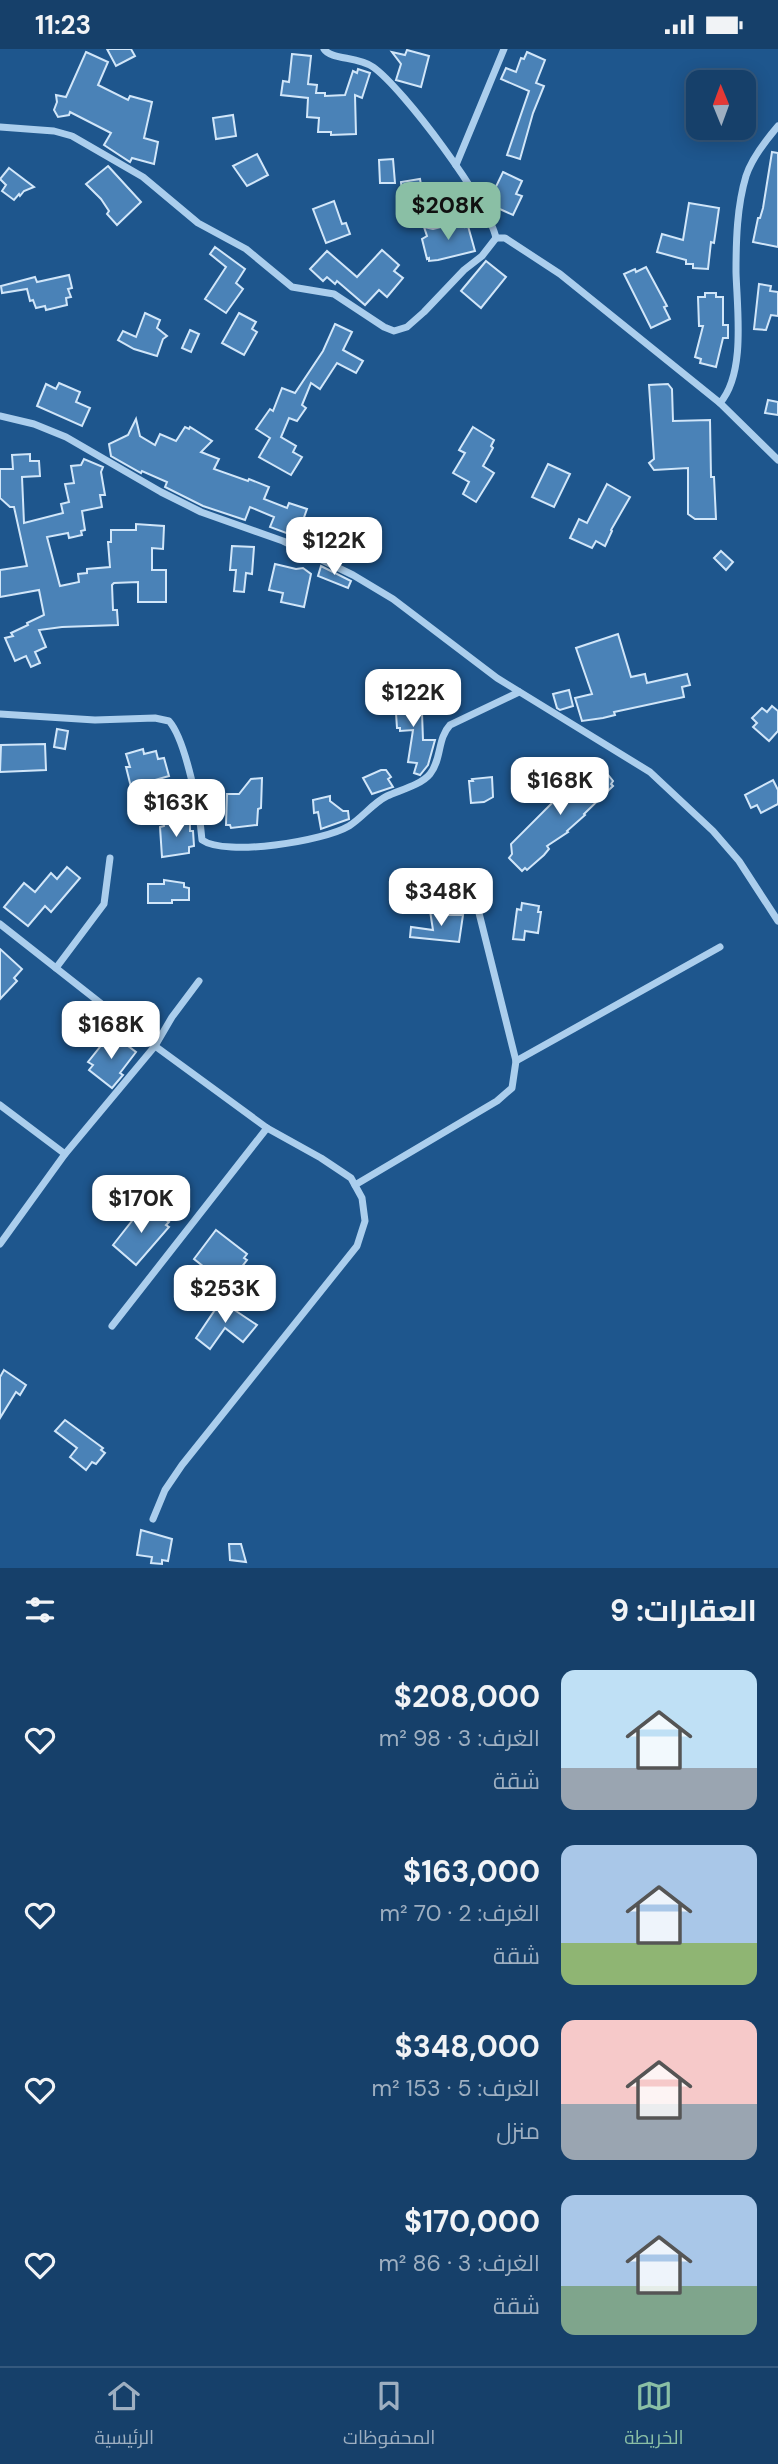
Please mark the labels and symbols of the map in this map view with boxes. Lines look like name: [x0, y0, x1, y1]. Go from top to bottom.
north arrow: [686, 70, 756, 140]
pin: $208K: [399, 183, 497, 242]
pin: $122K: [285, 517, 383, 577]
pin: $122K: [364, 669, 462, 729]
pin: $168K: [511, 757, 609, 817]
pin: $163K: [127, 779, 225, 839]
pin: $348K: [392, 869, 490, 928]
pin: $168K: [62, 1002, 160, 1061]
pin: $170K: [92, 1175, 190, 1235]
pin: $253K: [176, 1265, 274, 1325]

